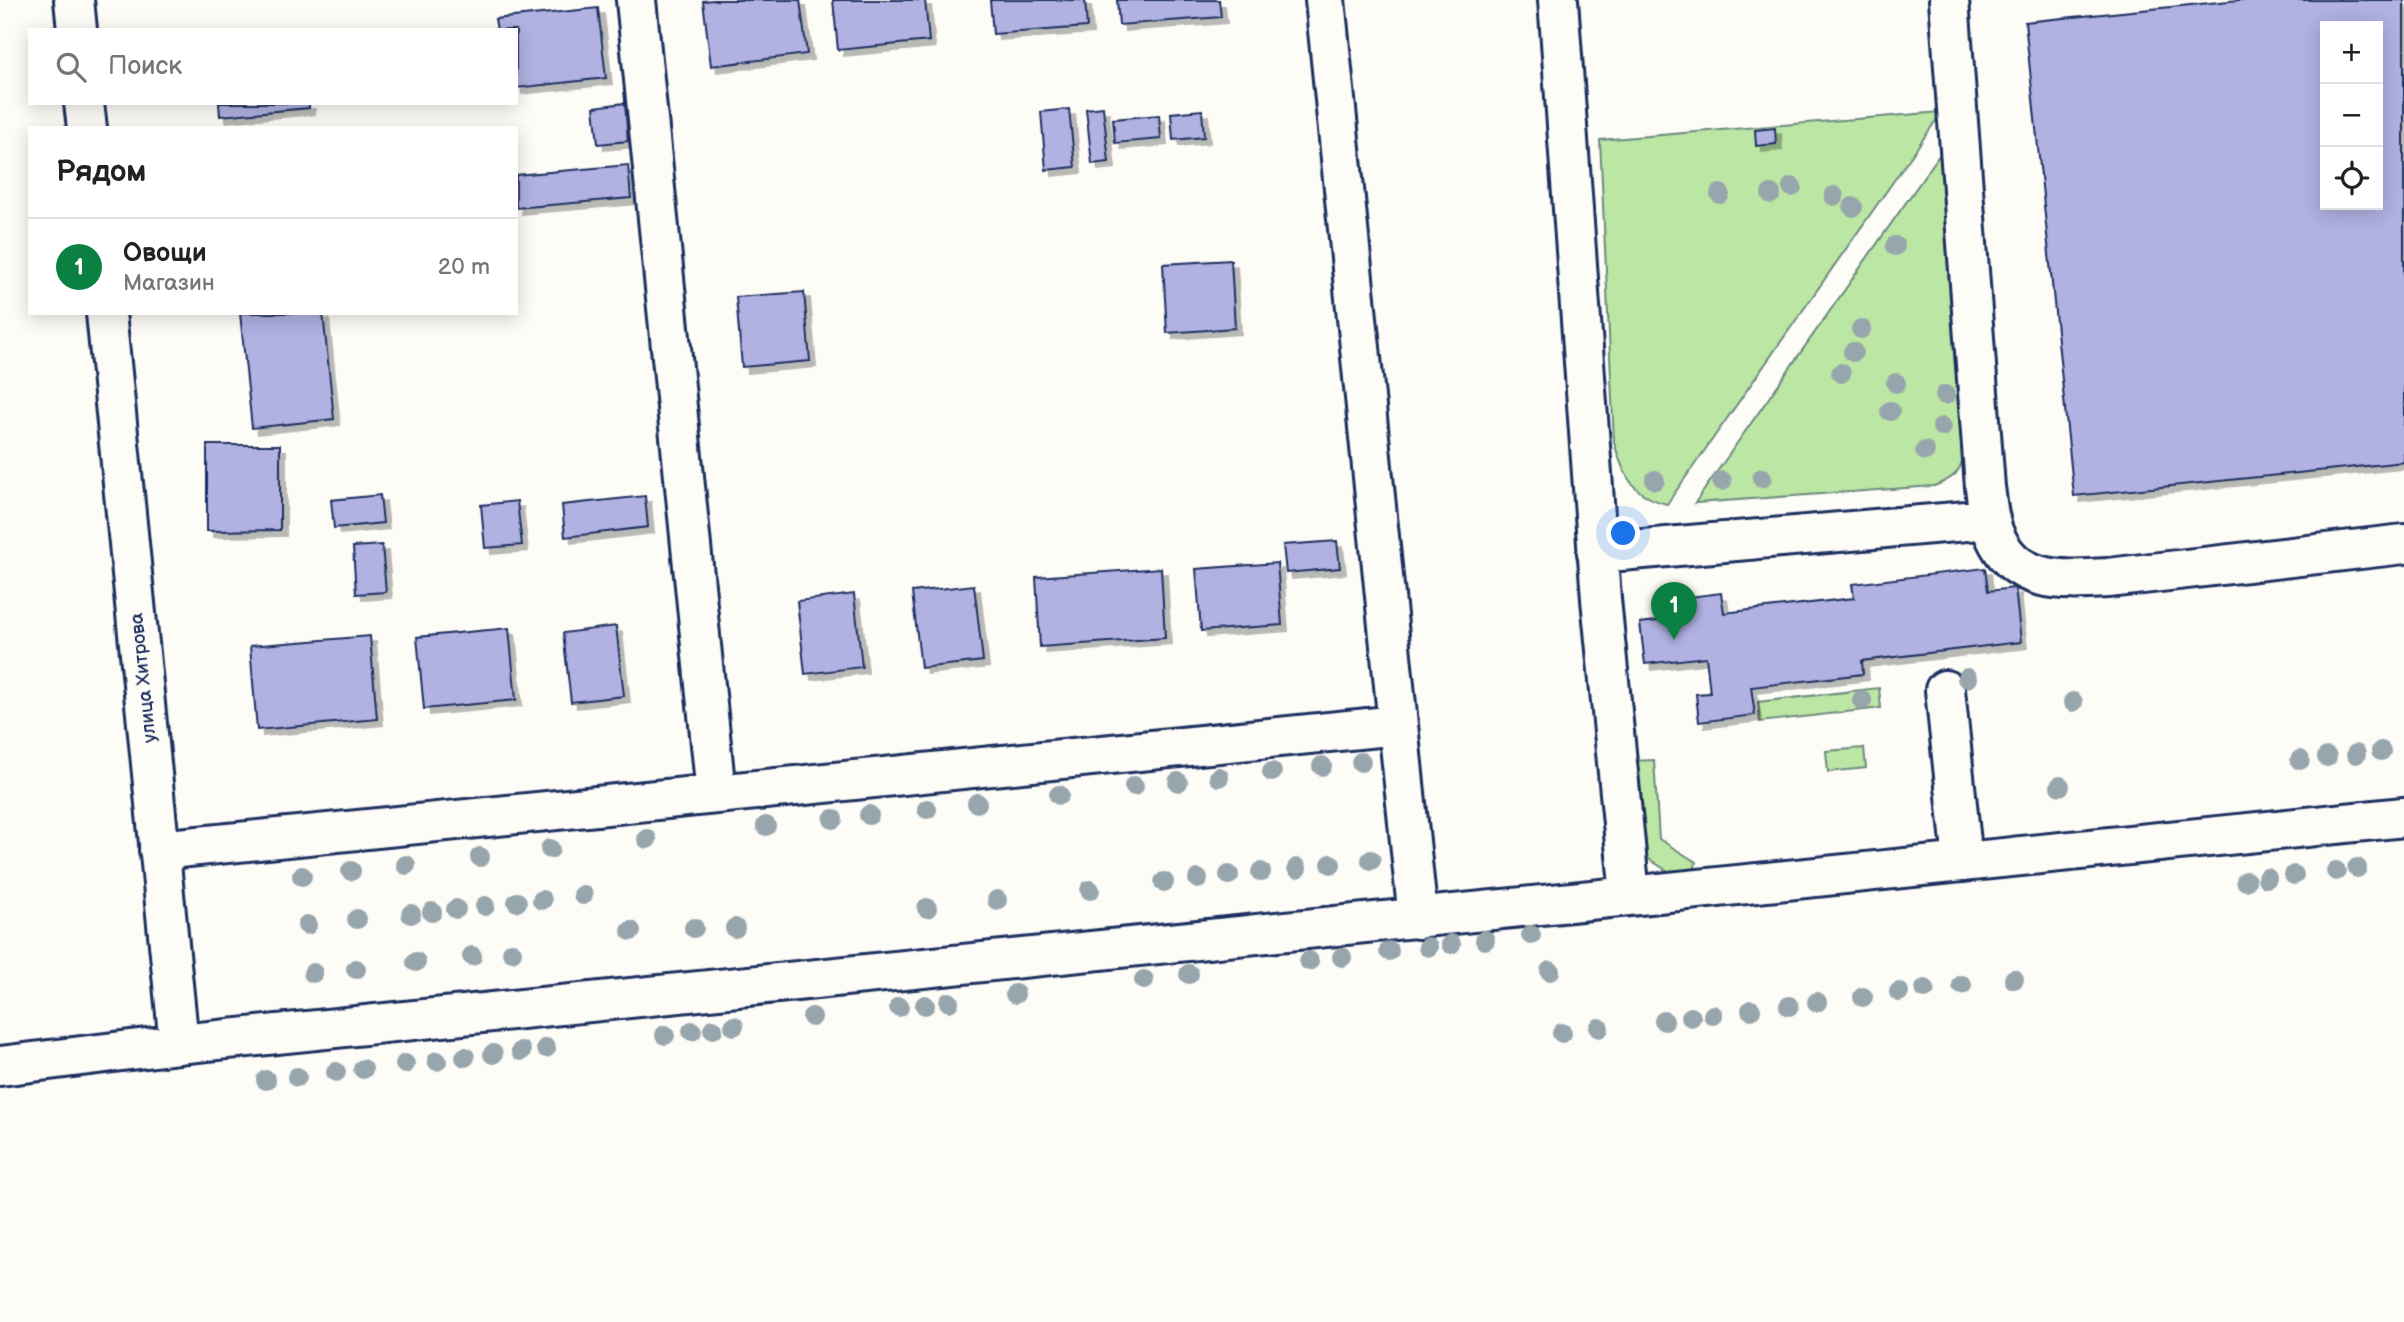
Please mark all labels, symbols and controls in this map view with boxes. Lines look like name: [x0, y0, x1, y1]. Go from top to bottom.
map controls: [2320, 21, 2383, 210]
button: +: [2320, 21, 2383, 84]
search box: [28, 28, 518, 105]
icon: search: [52, 48, 90, 86]
text: Поиск: [108, 51, 182, 82]
button: −: [2320, 84, 2383, 147]
button: locate: [2320, 147, 2383, 210]
text: Рядом: [56, 154, 146, 190]
text: Овощи: [123, 238, 207, 269]
text: 1: [74, 253, 84, 281]
text: 20 m: [438, 253, 490, 281]
text: Магазин: [123, 269, 215, 297]
your location: [1606, 516, 1640, 550]
pin: 1: [1651, 582, 1697, 640]
street label: улица Хитрова: [125, 612, 162, 744]

